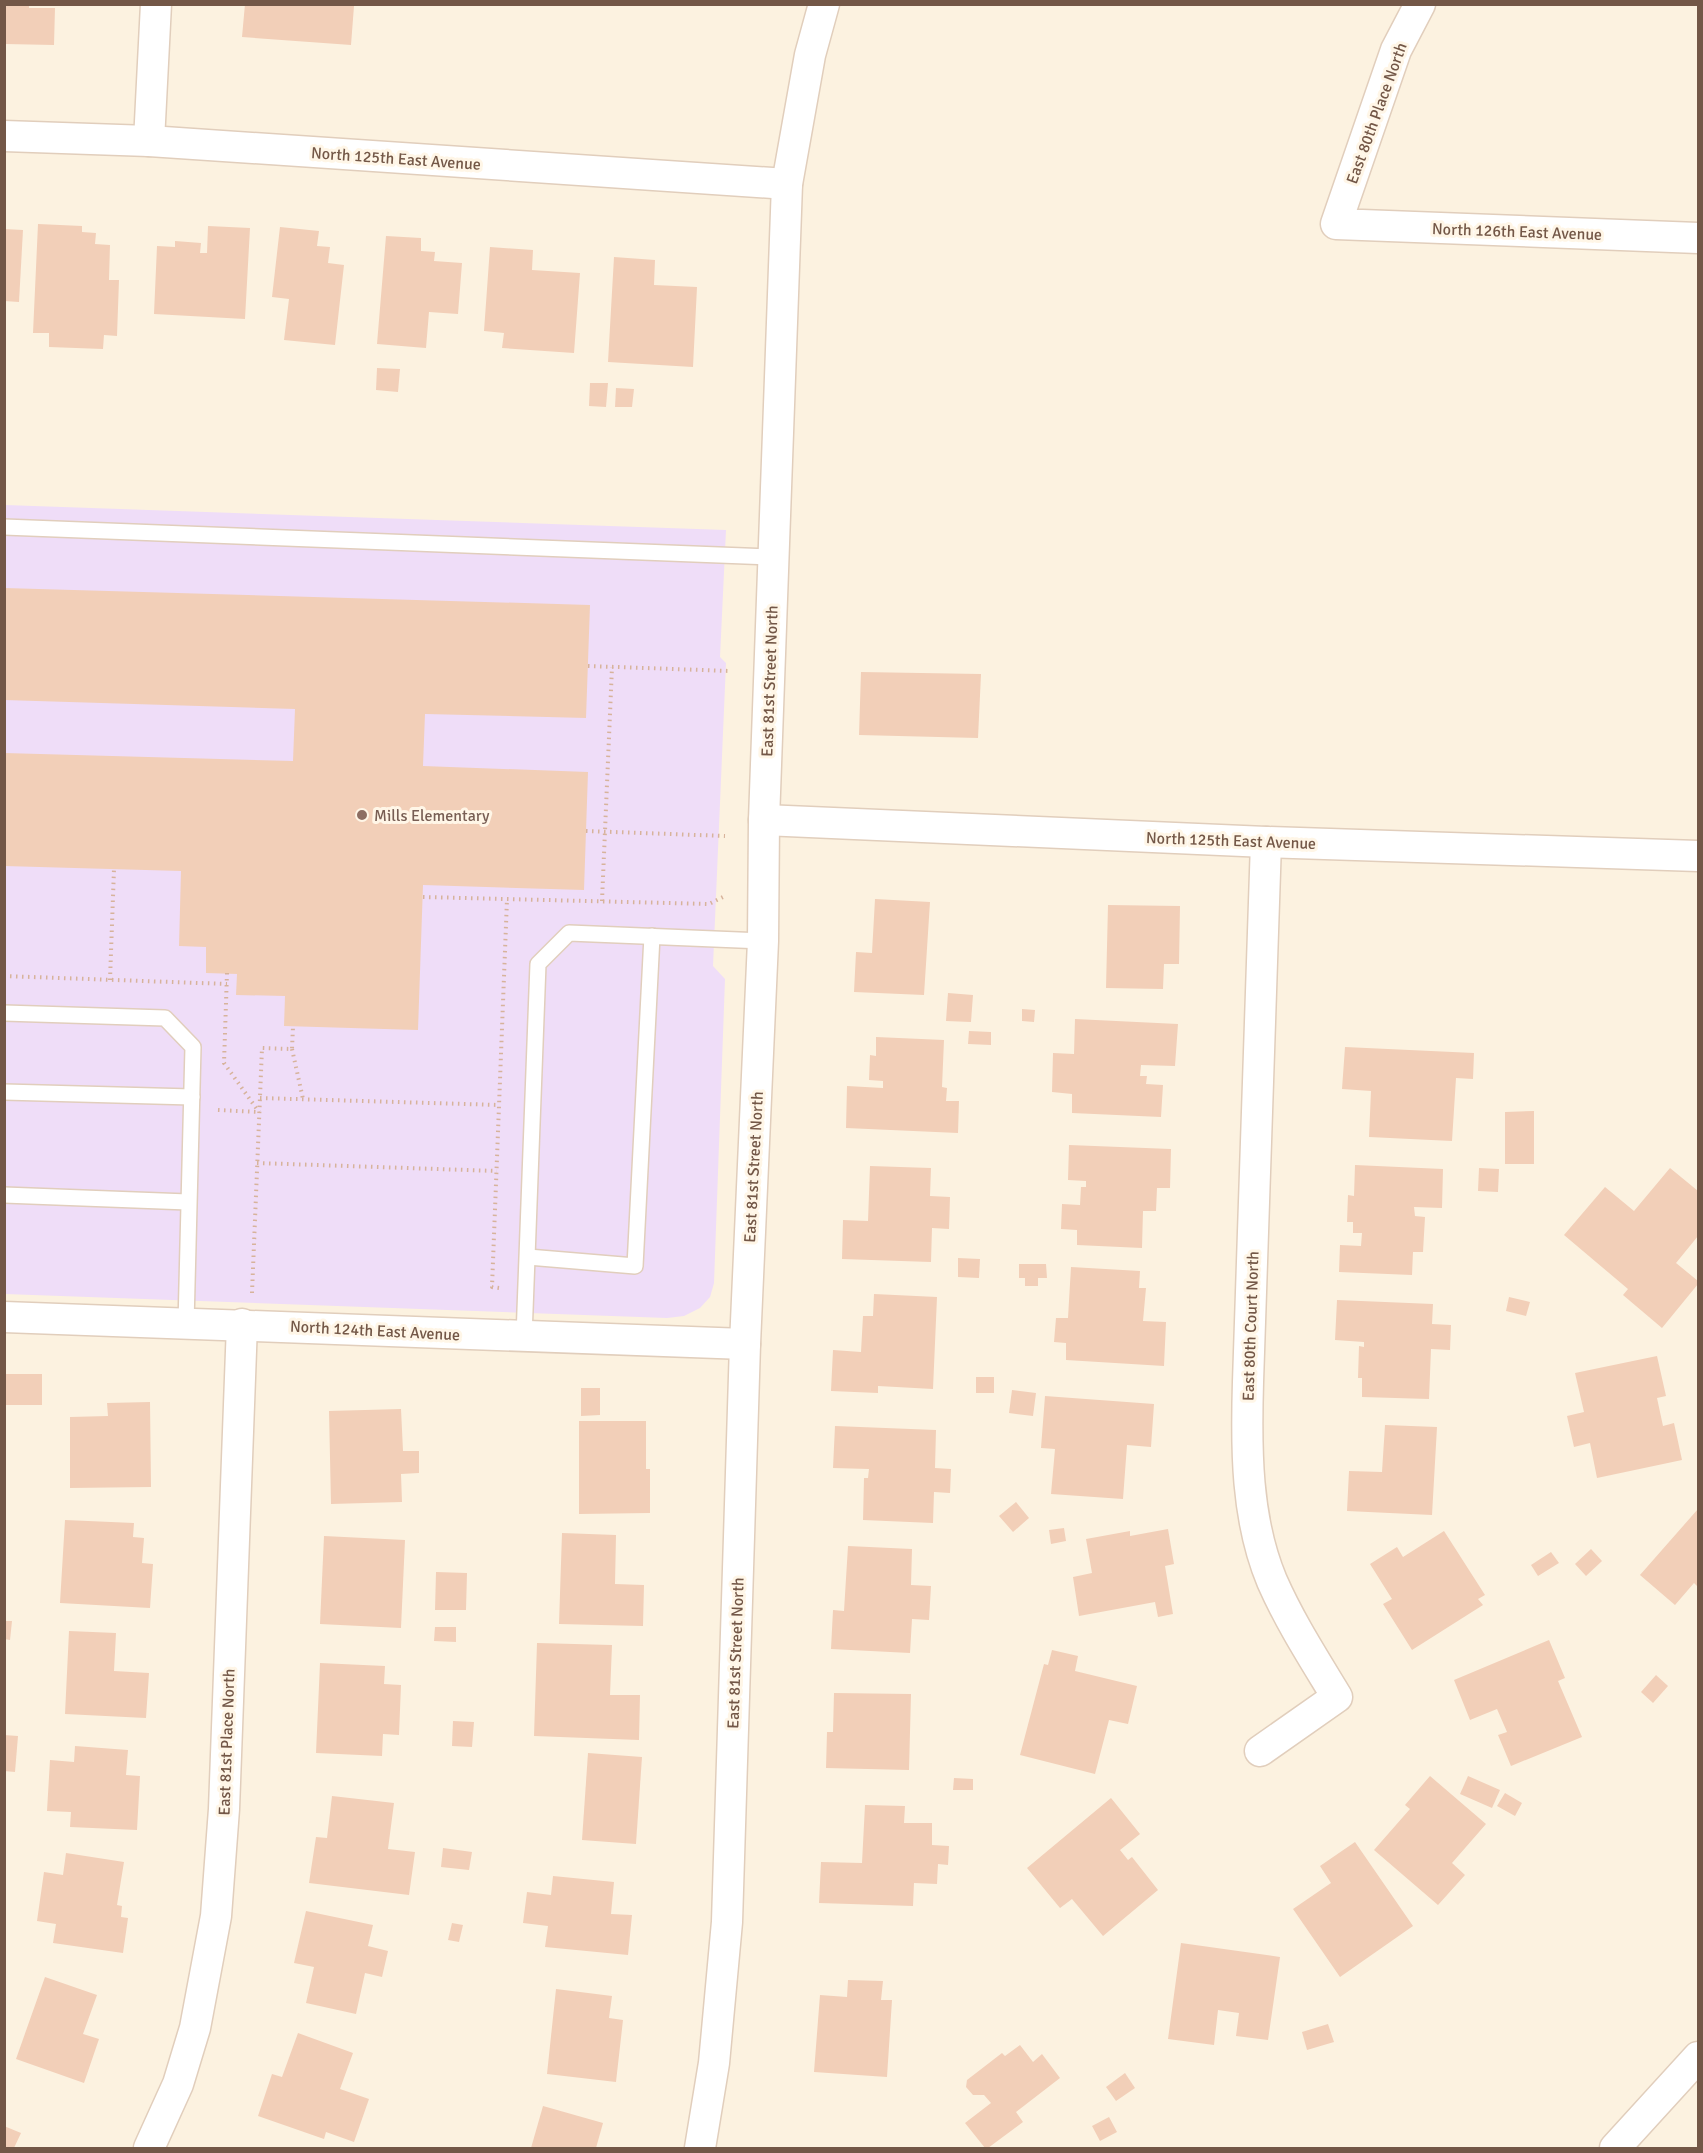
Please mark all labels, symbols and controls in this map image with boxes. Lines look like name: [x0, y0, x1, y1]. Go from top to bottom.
street label: East 80th Place North: [1342, 40, 1412, 187]
street label: North 125th East Avenue: [310, 143, 482, 175]
street label: North 126th East Avenue: [1432, 219, 1602, 245]
street label: East 81st Street North: [757, 605, 783, 757]
place label: Mills Elementary: [374, 806, 490, 826]
marker: Mills Elementary: [355, 808, 369, 822]
street label: North 125th East Avenue: [1146, 828, 1316, 854]
street label: East 81st Street North: [740, 1091, 768, 1243]
street label: East 80th Court North: [1238, 1251, 1264, 1401]
street label: North 124th East Avenue: [289, 1317, 460, 1345]
street label: East 81st Street North: [723, 1577, 749, 1729]
street label: East 81st Place North: [214, 1668, 240, 1816]

